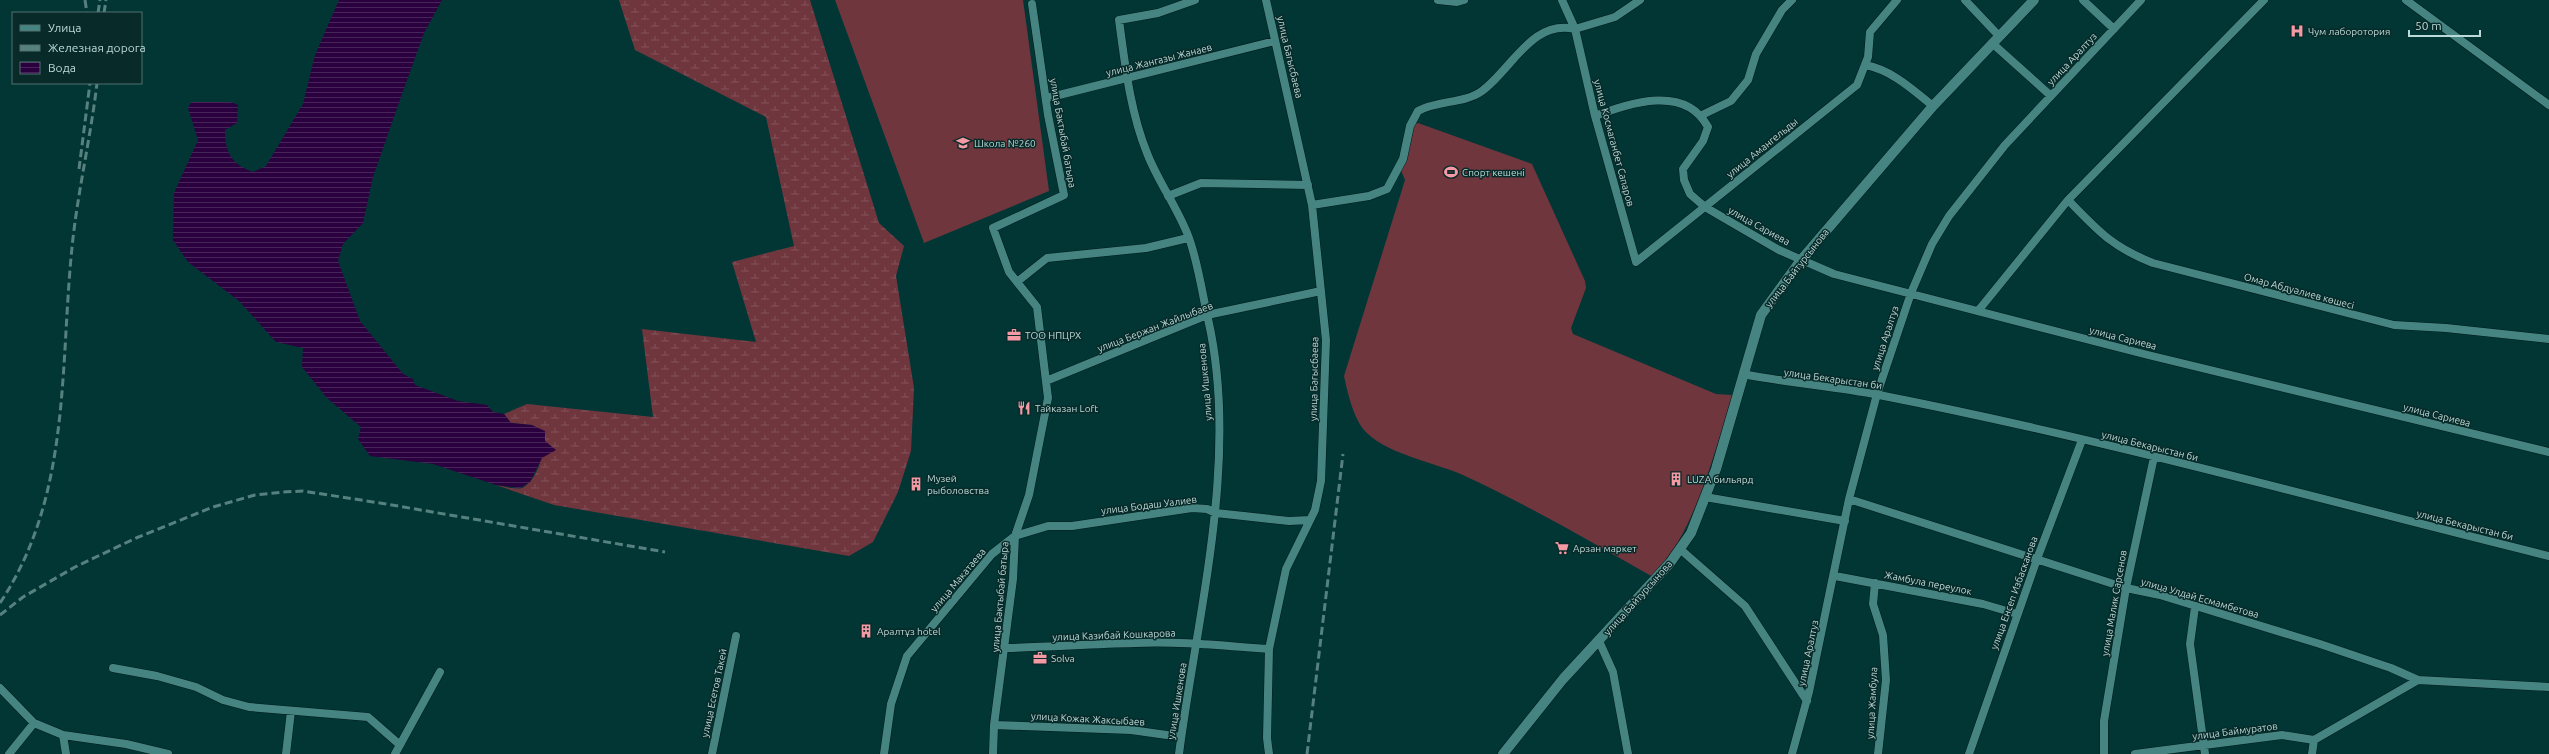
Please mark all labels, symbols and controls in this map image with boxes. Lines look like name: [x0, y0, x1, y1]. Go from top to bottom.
legend: [12, 12, 142, 84]
scale bar: [2409, 12, 2480, 38]
street label: улица Багысбаева: [1275, 15, 1305, 99]
text: 50 m: [2415, 19, 2442, 32]
text: Улица: [48, 21, 81, 34]
hospital icon: Чум лаборотория: [2289, 23, 2305, 39]
place label: Чум лаборотория: [2308, 26, 2390, 37]
street label: улица Аралтуз: [2045, 31, 2099, 87]
text: Железная дорога: [48, 41, 146, 54]
street label: улица Жангазы Жанаев: [1105, 42, 1213, 78]
text: Вода: [48, 61, 76, 74]
street label: улица Бактыбай батыра: [1048, 77, 1078, 189]
street label: улица Космаганбет Сапаров: [1592, 78, 1636, 208]
street label: улица Амангельды: [1724, 116, 1800, 180]
school or university icon: Школа №260: [955, 135, 971, 151]
place label: Школа №260: [974, 138, 1036, 149]
sports icon: Спорт кешені: [1443, 164, 1459, 180]
place label: Спорт кешені: [1462, 167, 1525, 178]
street label: улица Сариева: [1726, 204, 1792, 248]
street label: улица Байтурсынова: [1763, 227, 1831, 309]
street label: Омар Абдуәлиев көшесі: [2243, 271, 2355, 311]
street label: улица Бержан Жайлыбаев: [1096, 300, 1214, 354]
street label: улица Аралтуз: [1869, 304, 1901, 372]
street label: улица Сариева: [2088, 324, 2158, 352]
office icon: ТОО НПЦРХ: [1006, 327, 1022, 343]
place label: ТОО НПЦРХ: [1025, 330, 1081, 341]
street label: улица Багысбаева: [1308, 337, 1320, 421]
street label: улица Ишкенова: [1196, 343, 1214, 421]
street label: улица Бекарыстан би: [1783, 367, 1883, 391]
restaurant icon: Тайказан Loft: [1016, 400, 1032, 416]
street label: улица Сариева: [2402, 401, 2472, 429]
place label: Тайказан Loft: [1035, 403, 1098, 414]
street label: улица Бекарыстан би: [2101, 429, 2200, 463]
building icon: LUZA бильярд: [1668, 471, 1684, 487]
place label: Музей рыболовства: [927, 473, 989, 496]
place label: LUZA бильярд: [1687, 474, 1754, 485]
building icon: Музей рыболовства: [908, 476, 924, 492]
street label: улица Бодаш Уалиев: [1100, 494, 1198, 516]
street label: улица Бекарыстан би: [2416, 508, 2515, 542]
street label: улица Енсеп Избасканова: [1988, 535, 2040, 651]
supermarket icon: Арзан маркет: [1554, 540, 1570, 556]
street label: улица Бактыбай батыра: [990, 541, 1010, 653]
place label: Арзан маркет: [1573, 543, 1637, 554]
street label: улица Макатаева: [928, 546, 988, 614]
street label: улица Малик Сарсенов: [2099, 549, 2129, 657]
street label: улица Байтурсынова: [1602, 558, 1674, 638]
street label: Жамбула переулок: [1883, 569, 1973, 597]
street label: улица Улдай Есмамбетова: [2140, 576, 2260, 620]
street label: улица Аралтуз: [1796, 619, 1820, 687]
building icon: Аралтұз hotel: [858, 623, 874, 639]
place label: Аралтұз hotel: [877, 626, 941, 637]
street label: улица Казибай Кошкарова: [1052, 627, 1176, 643]
street label: улица Есетов Такей: [699, 648, 729, 738]
office icon: Solva: [1032, 650, 1048, 666]
place label: Solva: [1051, 653, 1075, 664]
street label: улица Ишкенова: [1165, 662, 1189, 740]
street label: улица Жамбула: [1865, 667, 1879, 739]
street label: улица Кожак Жаксыбаев: [1031, 711, 1145, 727]
street label: улица Баймуратов: [2192, 720, 2278, 742]

